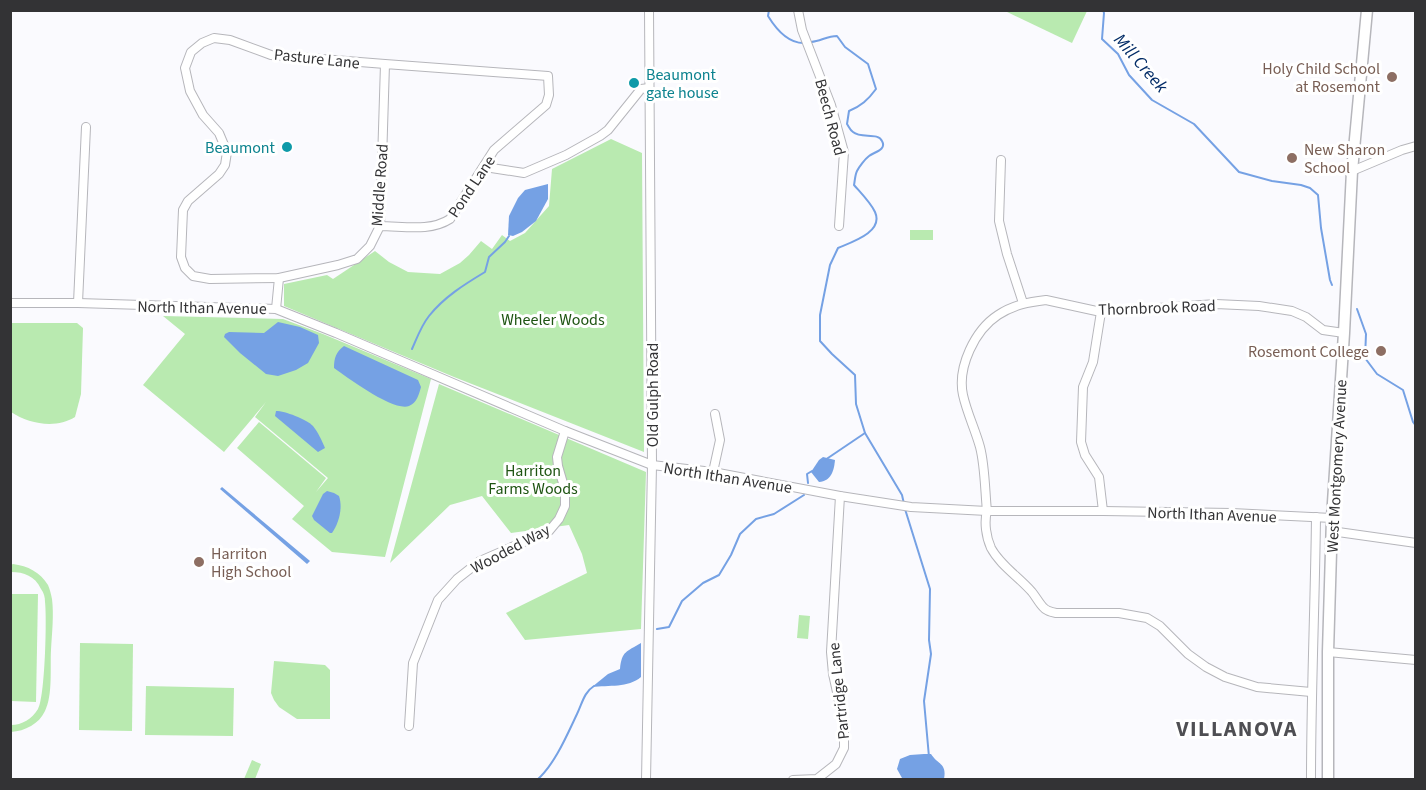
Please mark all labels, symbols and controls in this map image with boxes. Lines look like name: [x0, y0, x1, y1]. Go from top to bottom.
water label: Mill Creek: [1108, 28, 1174, 99]
street label: Pasture Lane: [273, 44, 361, 74]
place label: Holy Child School at Rosemont: [1262, 58, 1381, 98]
place label: Beaumont gate house: [646, 64, 719, 104]
marker: Holy Child School at Rosemont: [1385, 70, 1399, 84]
marker: Beaumont gate house: [627, 76, 641, 90]
street label: Beech Road: [809, 76, 851, 158]
place label: Beaumont: [205, 137, 276, 159]
place label: New Sharon School: [1304, 139, 1385, 179]
marker: Beaumont: [280, 140, 294, 154]
street label: Middle Road: [366, 143, 394, 227]
street label: Pond Lane: [443, 151, 501, 222]
marker: New Sharon School: [1285, 151, 1299, 165]
street label: Thornbrook Road: [1098, 295, 1216, 321]
street label: North Ithan Avenue: [137, 296, 267, 320]
park label: Wheeler Woods: [501, 309, 605, 331]
place label: Rosemont College: [1248, 341, 1369, 363]
street label: Old Gulph Road: [642, 343, 664, 447]
marker: Rosemont College: [1374, 344, 1388, 358]
street label: West Montgomery Avenue: [1321, 379, 1353, 553]
street label: North Ithan Avenue: [662, 457, 794, 499]
park label: Harriton Farms Woods: [488, 460, 578, 500]
street label: North Ithan Avenue: [1147, 502, 1277, 528]
street label: Wooded Way: [467, 519, 554, 579]
place label: Harriton High School: [211, 543, 291, 583]
marker: Harriton High School: [192, 555, 206, 569]
street label: Partridge Lane: [823, 641, 855, 740]
district label: VILLANOVA: [1175, 713, 1298, 745]

